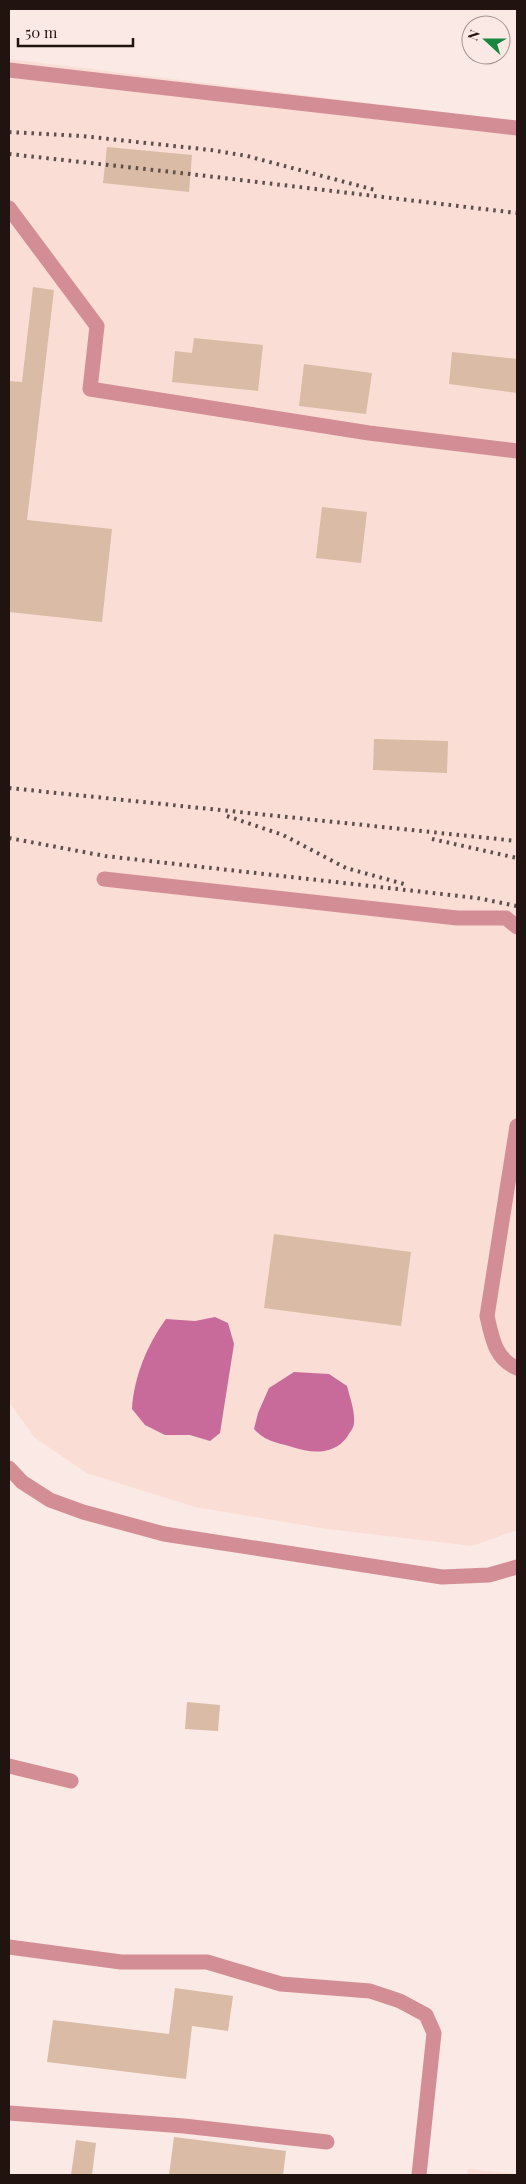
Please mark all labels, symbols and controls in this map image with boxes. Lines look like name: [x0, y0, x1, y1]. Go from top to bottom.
scale bar: [18, 15, 132, 47]
north arrow: [461, 15, 511, 65]
text: 50 m: [25, 22, 58, 42]
text: N: [463, 27, 484, 43]

